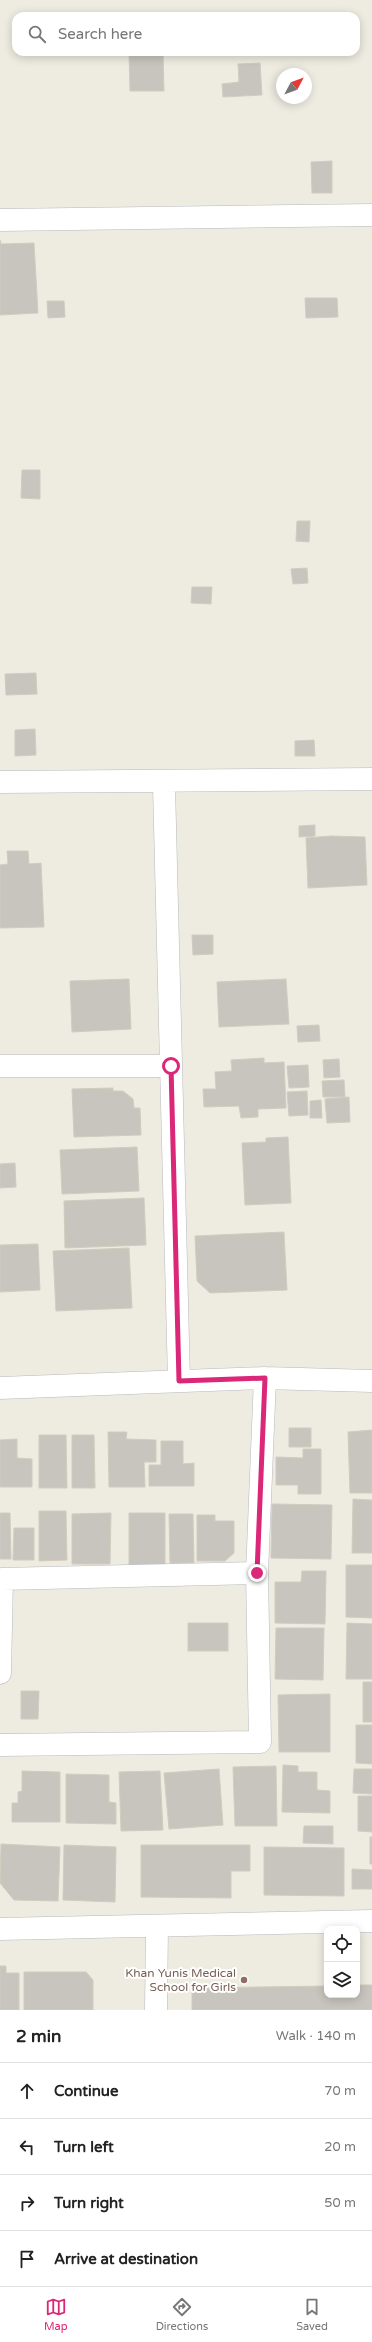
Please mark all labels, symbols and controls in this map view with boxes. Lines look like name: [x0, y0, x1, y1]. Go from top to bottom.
search box: [12, 12, 360, 56]
icon: search: [26, 23, 48, 45]
text: Search here: [58, 25, 142, 43]
north arrow: [276, 68, 312, 104]
route start: [162, 1057, 180, 1075]
route end: [248, 1564, 266, 1582]
map controls: [324, 1926, 360, 1998]
button: locate: [324, 1926, 360, 1962]
button: layers: [324, 1962, 360, 1998]
place label: Khan Yunis Medical School for Girls: [125, 1966, 236, 1994]
marker: Khan Yunis Medical School for Girls: [239, 1975, 249, 1985]
text: 2 min: [16, 2026, 61, 2047]
text: Walk · 140 m: [276, 2028, 356, 2044]
icon: ahead: [16, 2080, 38, 2102]
text: Continue: [54, 2082, 118, 2100]
text: 70 m: [324, 2083, 356, 2099]
icon: left: [16, 2136, 38, 2158]
text: Turn left: [54, 2138, 114, 2156]
text: 20 m: [324, 2139, 356, 2155]
icon: right: [16, 2192, 38, 2214]
text: Turn right: [54, 2194, 124, 2212]
text: 50 m: [324, 2195, 356, 2211]
icon: arrive: [16, 2248, 38, 2270]
text: Arrive at destination: [54, 2250, 198, 2268]
tab: Map: [44, 2296, 68, 2333]
tab: Directions: [156, 2296, 208, 2333]
tab: Saved: [296, 2296, 328, 2333]

